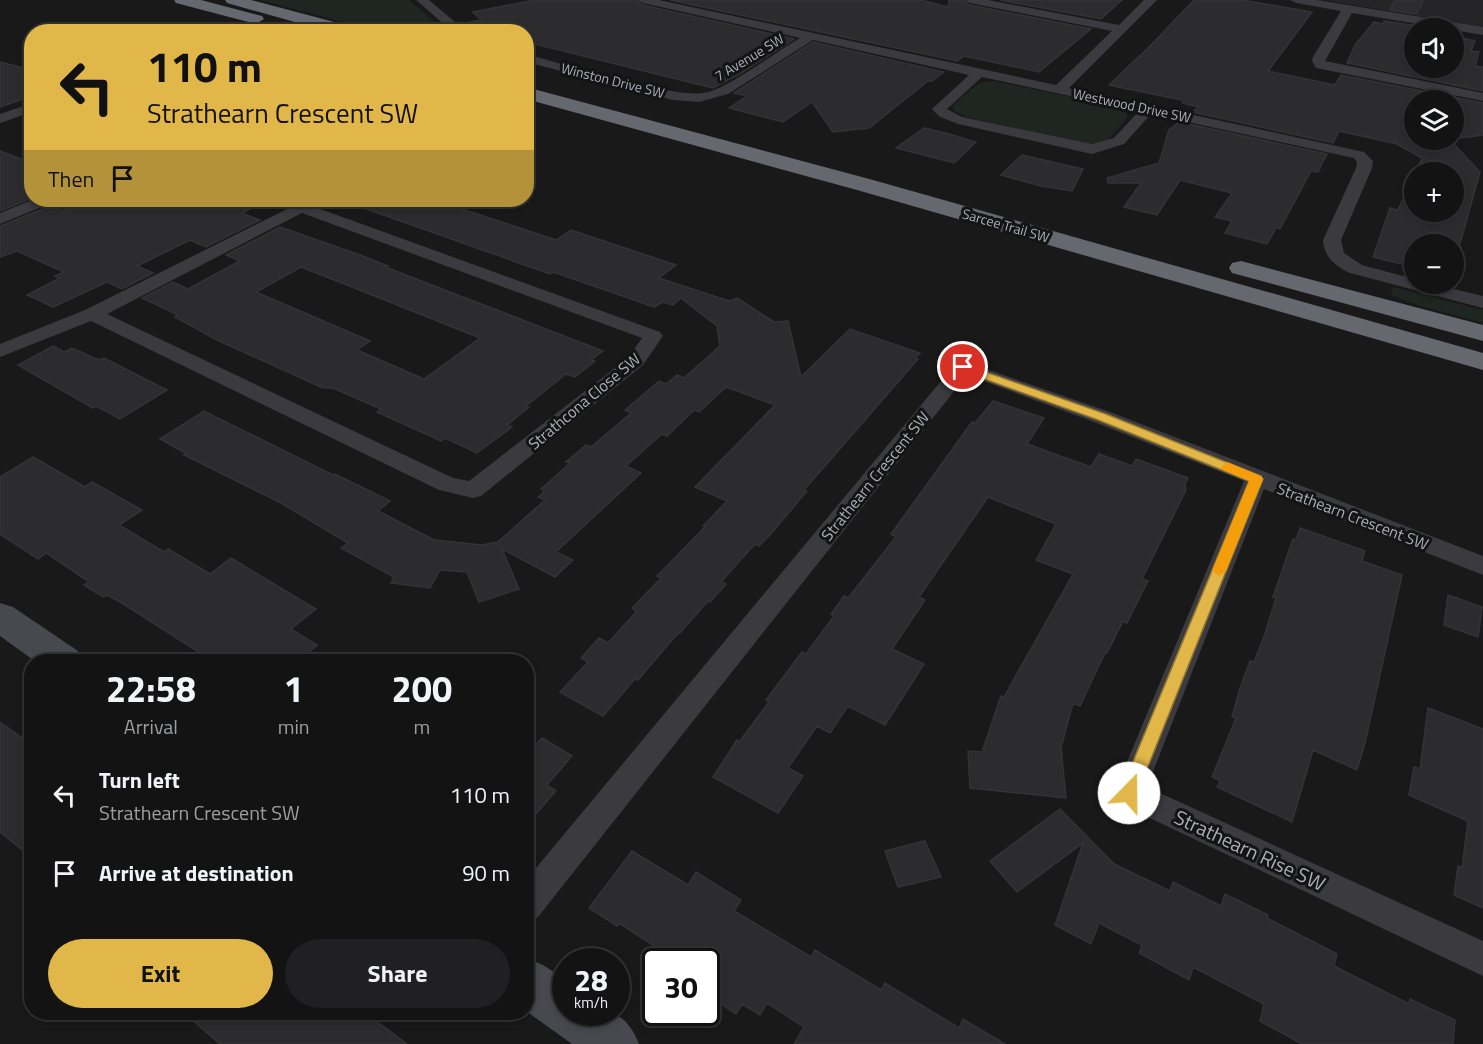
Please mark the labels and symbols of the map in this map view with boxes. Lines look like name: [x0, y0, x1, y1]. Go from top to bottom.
street label: 7 Avenue SW: [710, 28, 788, 86]
street label: Winston Drive SW: [559, 57, 667, 103]
street label: Westwood Drive SW: [1071, 82, 1193, 128]
street label: Sarcee Trail SW: [960, 203, 1052, 247]
pin: [937, 341, 988, 392]
street label: Strathcona Close SW: [523, 347, 645, 455]
street label: Strathearn Crescent SW: [815, 406, 935, 546]
street label: Strathearn Crescent SW: [1274, 476, 1432, 556]
position arrow: [1097, 761, 1161, 825]
street label: Strathearn Rise SW: [1169, 801, 1331, 899]
speed limit sign: 30: [642, 948, 720, 1026]

